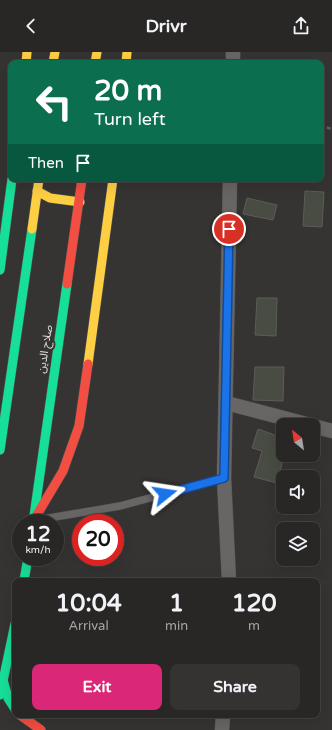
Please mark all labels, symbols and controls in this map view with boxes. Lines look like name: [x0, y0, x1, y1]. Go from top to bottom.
icon: back: [20, 15, 42, 37]
text: Drivr: [145, 15, 187, 37]
icon: share: [290, 15, 312, 37]
text: 20 m: [94, 74, 162, 108]
icon: left: [28, 76, 80, 128]
text: Turn left: [94, 108, 166, 130]
icon: arrive: [72, 152, 94, 174]
text: Then: [28, 154, 64, 172]
pin: [212, 212, 246, 246]
icon: arrive: [218, 218, 240, 240]
street label: صلاح الدين: [35, 324, 56, 374]
north arrow: [276, 418, 320, 462]
map controls: [276, 418, 320, 566]
button: sound: [276, 470, 320, 514]
position arrow: [144, 473, 186, 515]
speed limit sign: 20: [72, 514, 124, 566]
button: layers: [276, 522, 320, 566]
text: 12: [25, 523, 51, 547]
text: km/h: [25, 544, 51, 556]
text: 10:04: [55, 589, 122, 618]
text: 1: [169, 589, 184, 618]
text: 120: [231, 589, 277, 618]
text: Arrival: [68, 618, 109, 634]
text: min: [165, 618, 188, 634]
text: m: [248, 618, 260, 634]
button: Exit: [32, 664, 162, 710]
button: Share: [170, 664, 300, 710]

